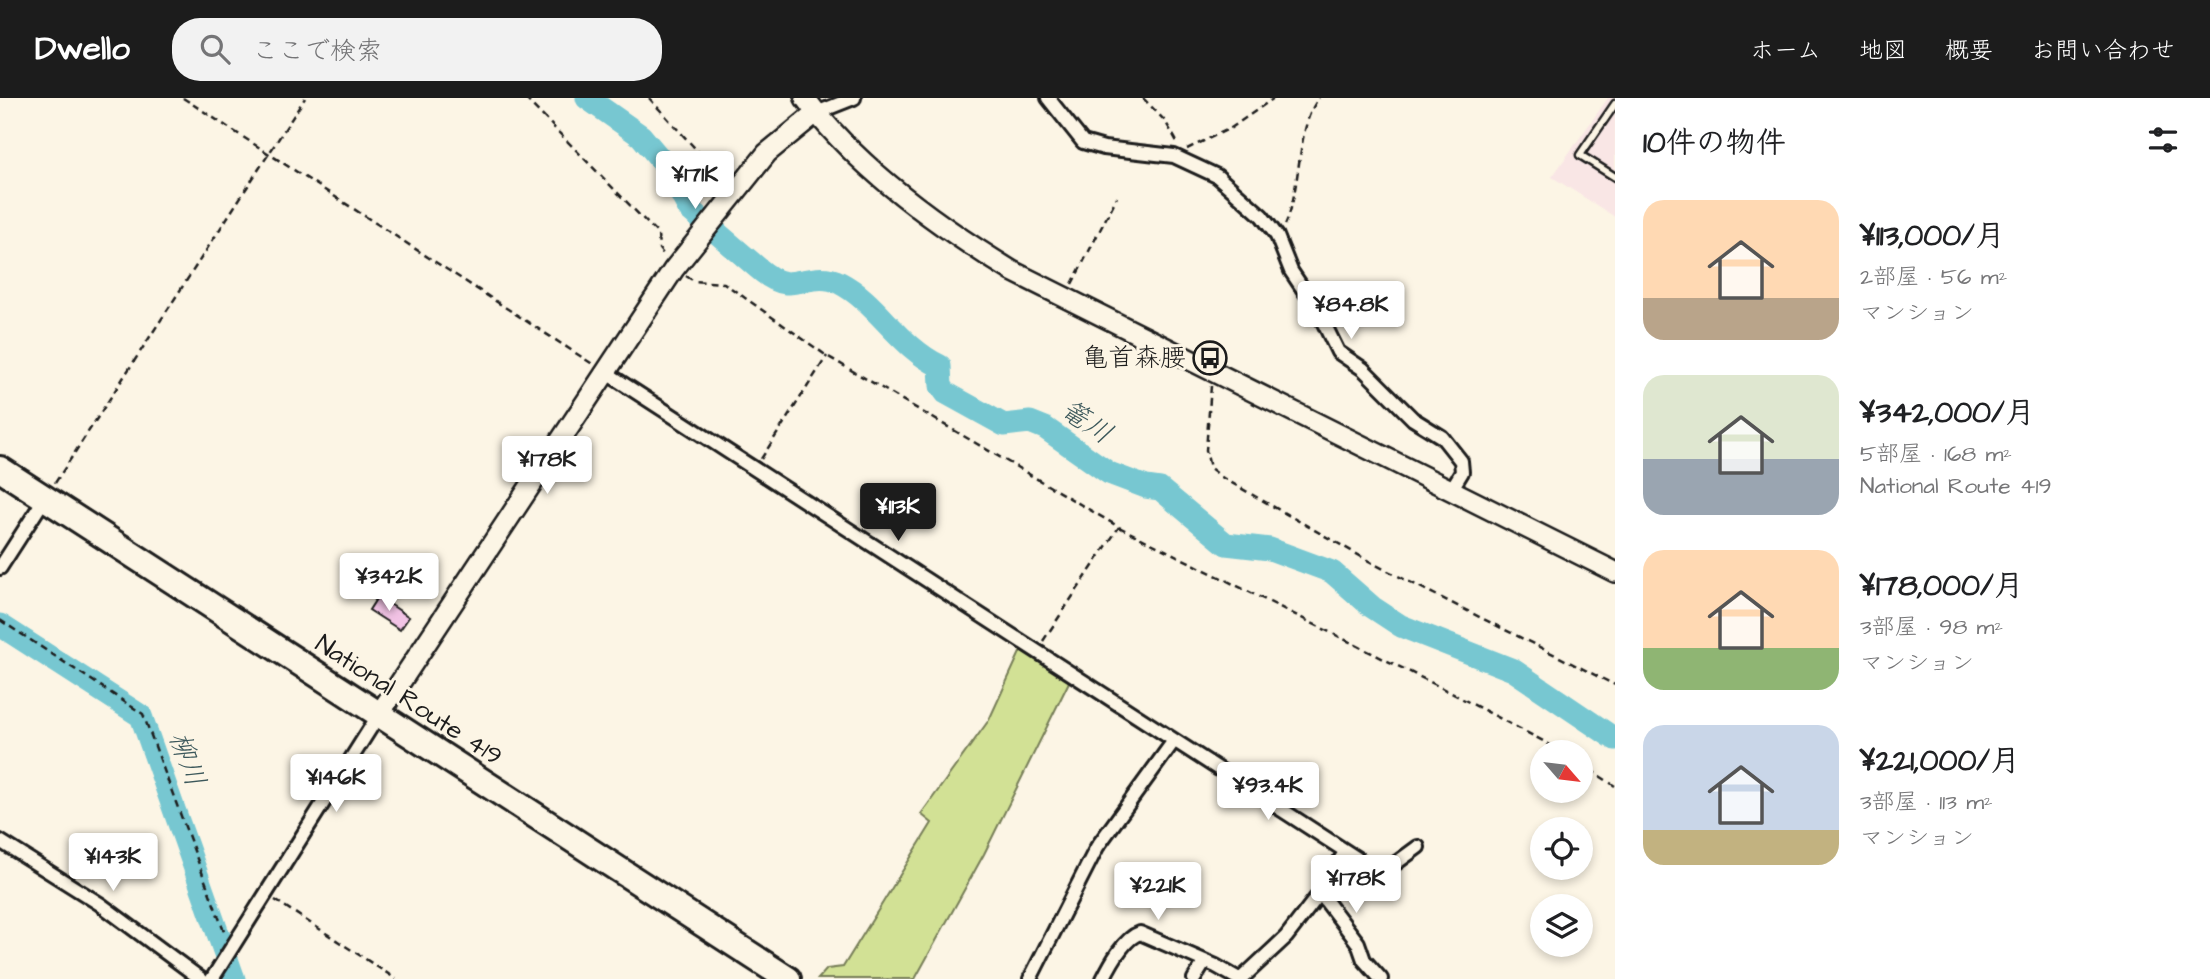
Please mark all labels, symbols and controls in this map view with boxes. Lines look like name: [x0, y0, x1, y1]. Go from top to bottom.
search box: [172, 18, 662, 81]
text: Dwello: [35, 26, 130, 72]
icon: search: [196, 30, 234, 68]
text: ここで検索: [252, 33, 382, 69]
text: ホーム: [1750, 34, 1821, 68]
text: 地図: [1859, 34, 1907, 68]
text: 概要: [1945, 34, 1993, 68]
text: お問い合わせ: [2031, 34, 2175, 68]
icon: filters: [2144, 121, 2182, 159]
text: 10件の物件: [1643, 122, 1786, 164]
pin: ¥171K: [646, 152, 744, 211]
text: ¥171K: [672, 158, 718, 190]
text: ¥113,000/月: [1860, 215, 2005, 257]
icon: home: [1699, 228, 1783, 312]
text: 2部屋 · 56 m²: [1860, 261, 2007, 293]
pin: ¥84.8K: [1294, 282, 1408, 341]
text: ¥84.8K: [1314, 288, 1388, 320]
text: マンション: [1860, 297, 1974, 329]
bus stop icon: 亀首森腰: [1191, 339, 1229, 377]
place label: 亀首森腰: [1082, 340, 1186, 376]
water label: 篭川: [1052, 390, 1120, 454]
text: ¥342,000/月: [1860, 392, 2035, 434]
icon: home: [1699, 403, 1783, 487]
pin: ¥178K: [498, 436, 596, 496]
text: 5部屋 · 168 m²: [1860, 438, 2012, 470]
text: ¥178K: [518, 443, 576, 475]
text: National Route 419: [1860, 470, 2052, 502]
pin: ¥113K: [849, 484, 947, 543]
text: ¥113K: [876, 490, 920, 522]
pin: ¥342K: [340, 554, 438, 613]
text: ¥342K: [356, 560, 422, 592]
text: ¥178,000/月: [1860, 565, 2024, 607]
icon: home: [1699, 578, 1783, 662]
text: 3部屋 · 98 m²: [1860, 611, 2003, 643]
street label: National Route 419: [308, 626, 510, 774]
text: マンション: [1860, 647, 1974, 679]
water label: 柳川: [159, 726, 215, 792]
north arrow: [1530, 740, 1592, 803]
map controls: [1530, 740, 1593, 957]
text: ¥221,000/月: [1860, 740, 2020, 782]
icon: home: [1699, 753, 1783, 837]
pin: ¥146K: [287, 754, 385, 814]
text: ¥146K: [306, 761, 366, 793]
pin: ¥93.4K: [1211, 762, 1325, 822]
text: ¥93.4K: [1233, 769, 1303, 801]
text: 3部屋 · 113 m²: [1860, 786, 1993, 818]
button: locate: [1530, 817, 1593, 880]
text: マンション: [1860, 822, 1974, 854]
pin: ¥143K: [64, 834, 162, 893]
text: ¥143K: [85, 840, 141, 872]
pin: ¥178K: [1307, 856, 1405, 915]
pin: ¥221K: [1109, 862, 1207, 922]
text: ¥178K: [1327, 862, 1385, 894]
text: ¥221K: [1130, 869, 1186, 901]
button: layers: [1530, 894, 1593, 957]

